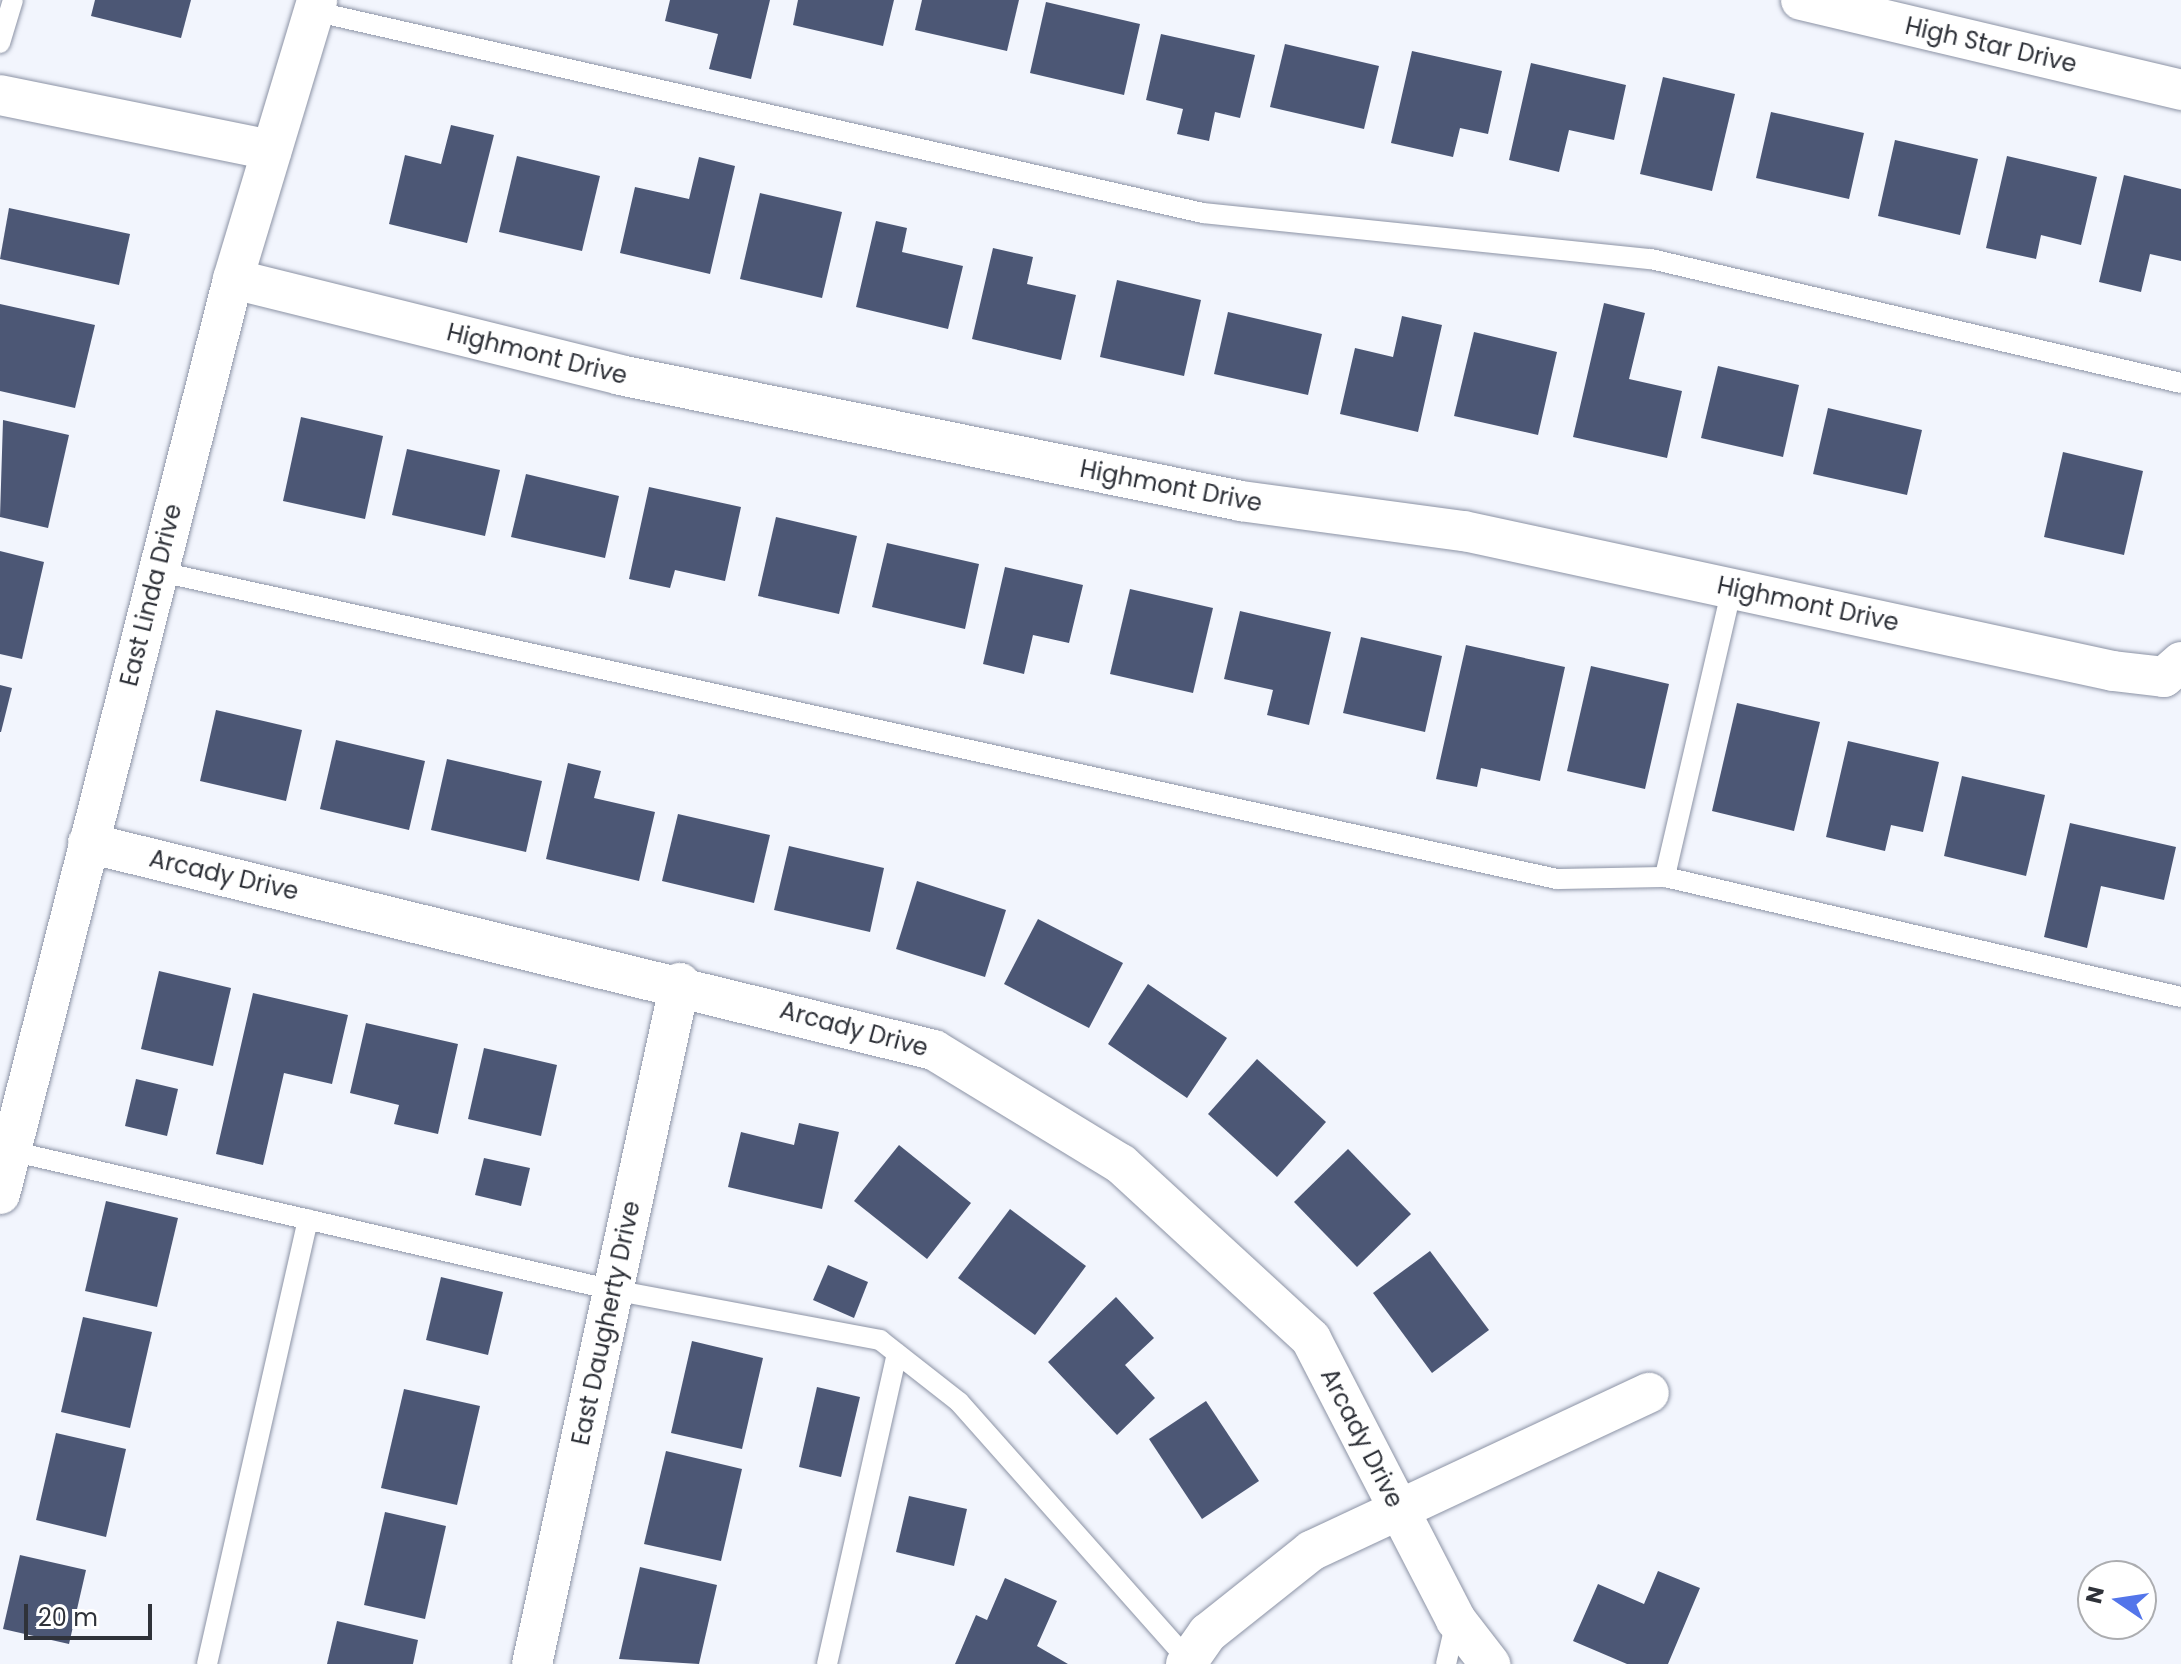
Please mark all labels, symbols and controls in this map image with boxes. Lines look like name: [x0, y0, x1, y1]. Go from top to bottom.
street label: High Star Drive: [1902, 11, 2080, 79]
street label: Highmont Drive: [444, 318, 630, 390]
street label: Highmont Drive: [1078, 454, 1264, 518]
street label: East Linda Drive: [114, 501, 188, 689]
street label: Highmont Drive: [1715, 571, 1901, 637]
street label: Arcady Drive: [147, 844, 301, 906]
street label: Arcady Drive: [777, 995, 931, 1063]
street label: East Daugherty Drive: [566, 1198, 646, 1448]
street label: Arcady Drive: [1315, 1364, 1409, 1512]
north arrow: [2077, 1560, 2157, 1640]
text: N: [2078, 1583, 2112, 1606]
scale bar: [28, 1588, 156, 1638]
text: 20 m: [38, 1601, 98, 1634]

